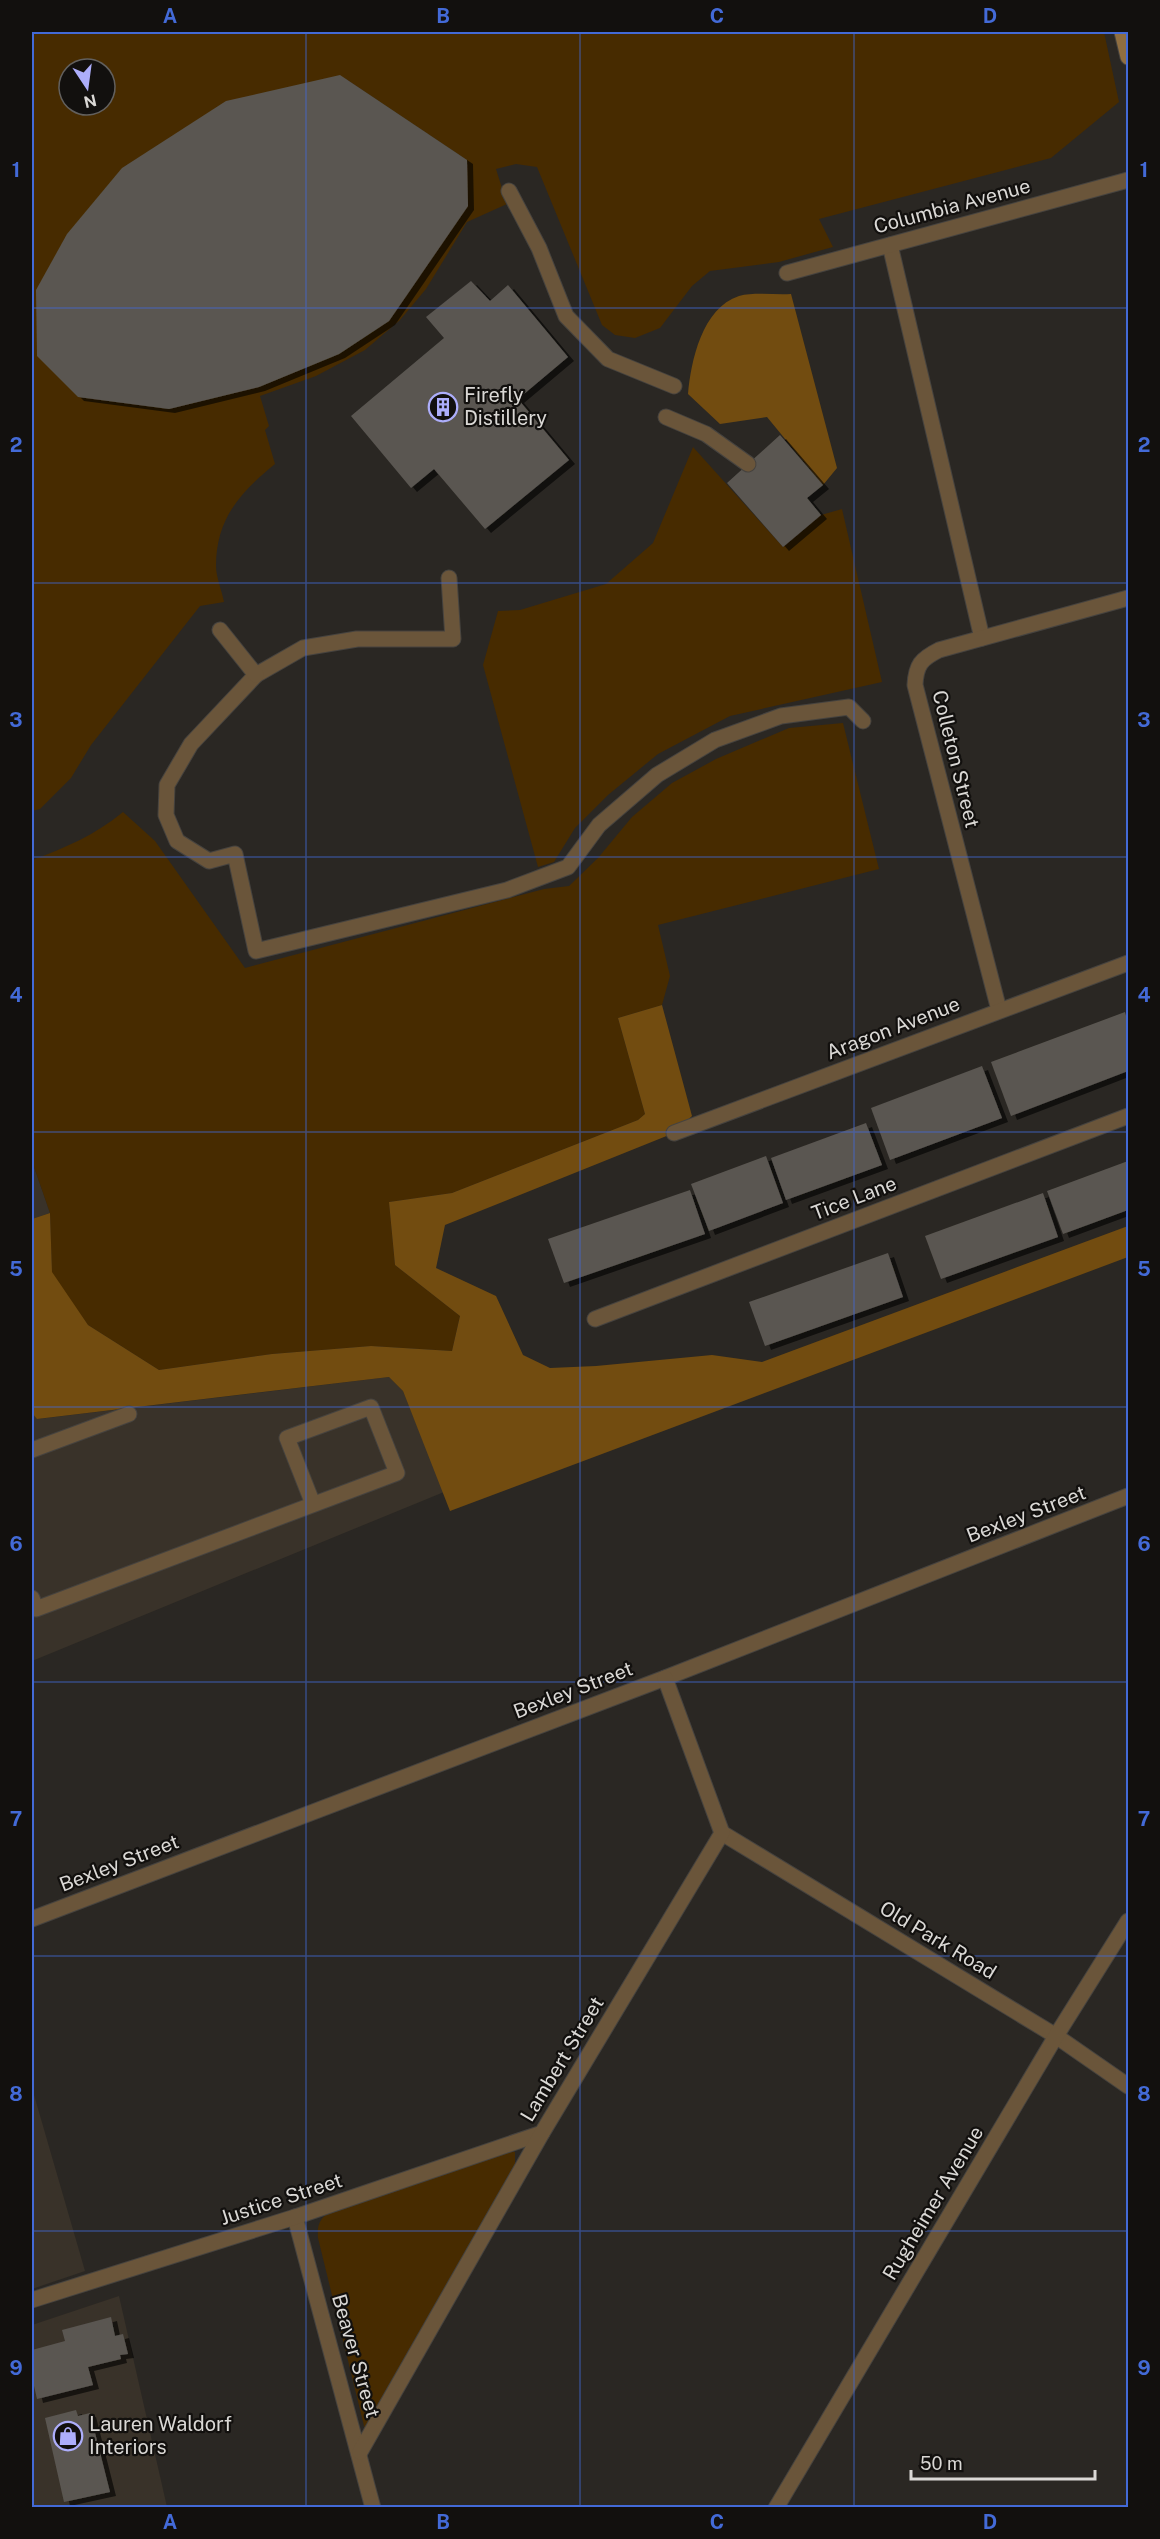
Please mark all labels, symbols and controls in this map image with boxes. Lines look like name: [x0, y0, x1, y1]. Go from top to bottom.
text: A: [163, 4, 177, 28]
text: B: [436, 4, 450, 28]
text: C: [710, 4, 724, 28]
text: D: [983, 4, 997, 28]
north arrow: [57, 57, 117, 117]
text: N: [82, 90, 98, 112]
text: 1: [12, 158, 20, 182]
text: 1: [1140, 158, 1148, 182]
street label: Columbia Avenue: [871, 174, 1033, 238]
place label: Firefly Distillery: [464, 383, 547, 430]
building icon: Firefly Distillery: [427, 391, 459, 423]
text: 2: [10, 433, 22, 457]
text: 2: [1138, 433, 1150, 457]
street label: Colleton Street: [927, 688, 985, 830]
text: 3: [9, 708, 23, 732]
text: 3: [1137, 708, 1151, 732]
text: 4: [9, 983, 23, 1007]
text: 4: [1137, 983, 1151, 1007]
street label: Aragon Avenue: [823, 991, 963, 1065]
street label: Tice Lane: [808, 1171, 900, 1225]
text: 5: [9, 1257, 23, 1281]
text: 5: [1137, 1257, 1151, 1281]
street label: Bexley Street: [963, 1480, 1089, 1548]
text: 6: [9, 1532, 23, 1556]
text: 6: [1137, 1532, 1151, 1556]
street label: Bexley Street: [510, 1656, 636, 1724]
text: 7: [10, 1807, 22, 1831]
text: 7: [1138, 1807, 1150, 1831]
street label: Bexley Street: [56, 1829, 182, 1897]
street label: Old Park Road: [875, 1896, 1001, 1984]
street label: Lambert Street: [515, 1992, 609, 2126]
text: 8: [9, 2082, 23, 2106]
text: 8: [1137, 2082, 1151, 2106]
street label: Rugheimer Avenue: [878, 2122, 988, 2284]
street label: Justice Street: [217, 2168, 345, 2230]
street label: Beaver Street: [327, 2291, 385, 2421]
text: 9: [9, 2356, 23, 2380]
text: 9: [1137, 2356, 1151, 2380]
place label: Lauren Waldorf Interiors: [89, 2412, 232, 2459]
shop icon: Lauren Waldorf Interiors: [52, 2420, 84, 2452]
scale bar: [911, 2443, 1096, 2481]
text: 50 m: [920, 2453, 963, 2474]
text: A: [163, 2510, 177, 2534]
text: B: [436, 2510, 450, 2534]
text: C: [710, 2510, 724, 2534]
text: D: [983, 2510, 997, 2534]

